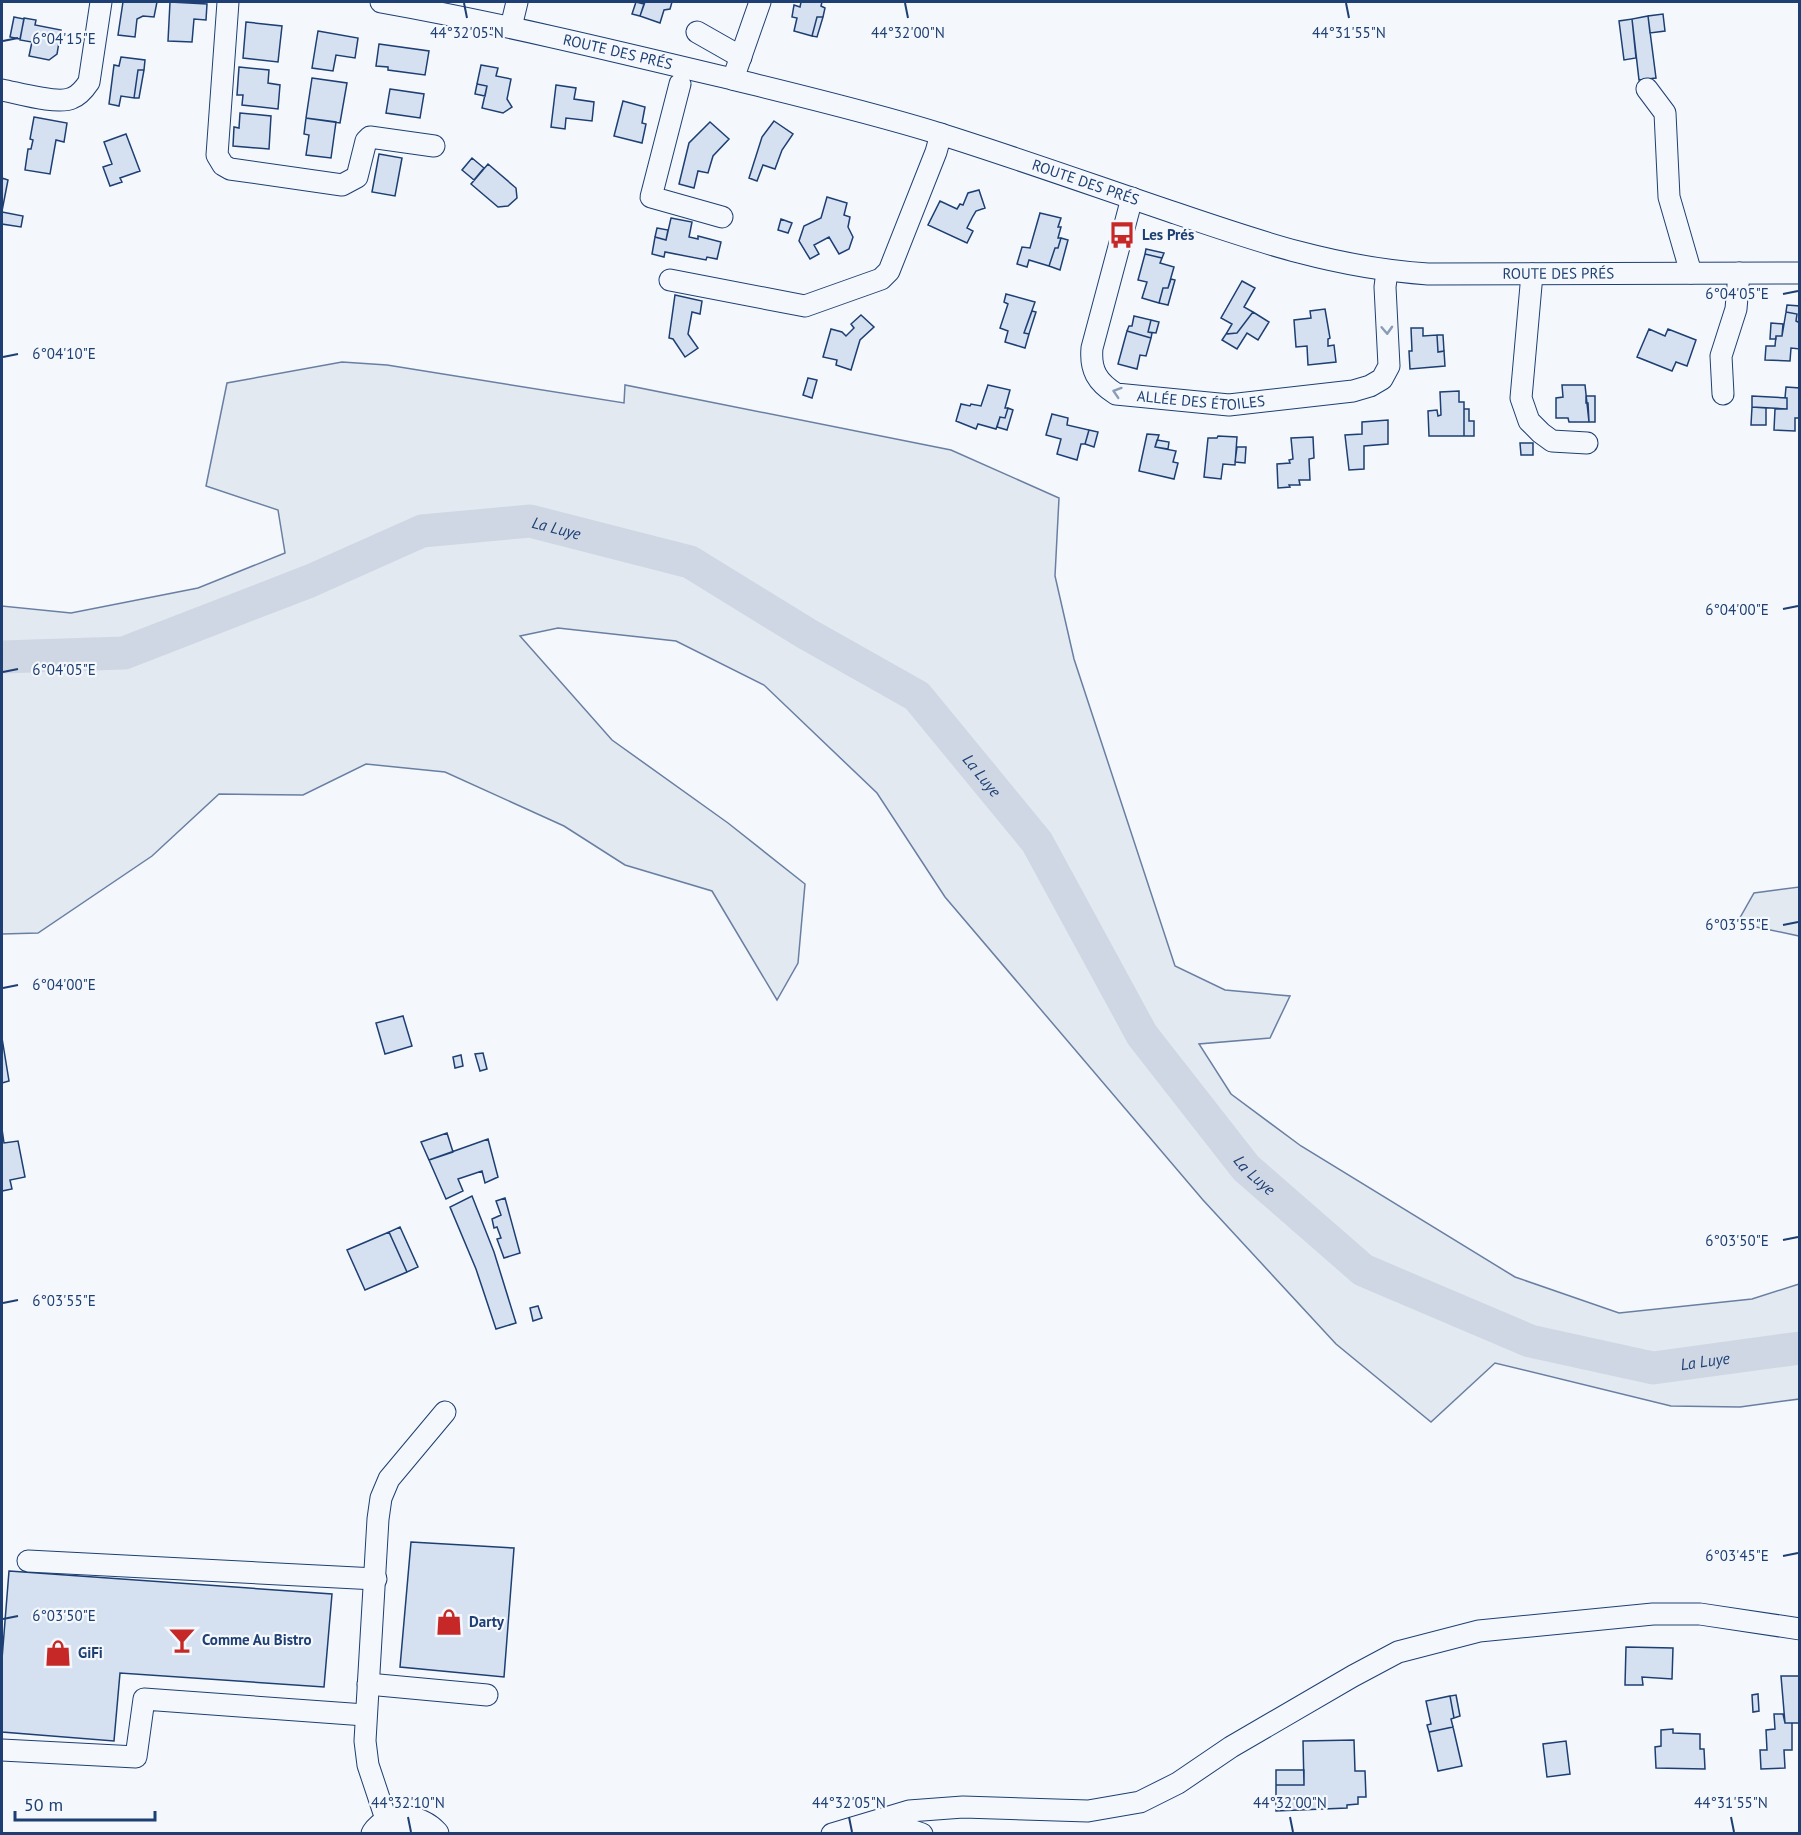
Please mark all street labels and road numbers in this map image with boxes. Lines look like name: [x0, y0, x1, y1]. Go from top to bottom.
street label: ROUTE DES PRÉS: [561, 30, 675, 73]
street label: ROUTE DES PRÉS: [1030, 155, 1142, 209]
street label: ROUTE DES PRÉS: [1502, 263, 1614, 283]
street label: ALLÉE DES ÉTOILES: [1136, 386, 1266, 414]

